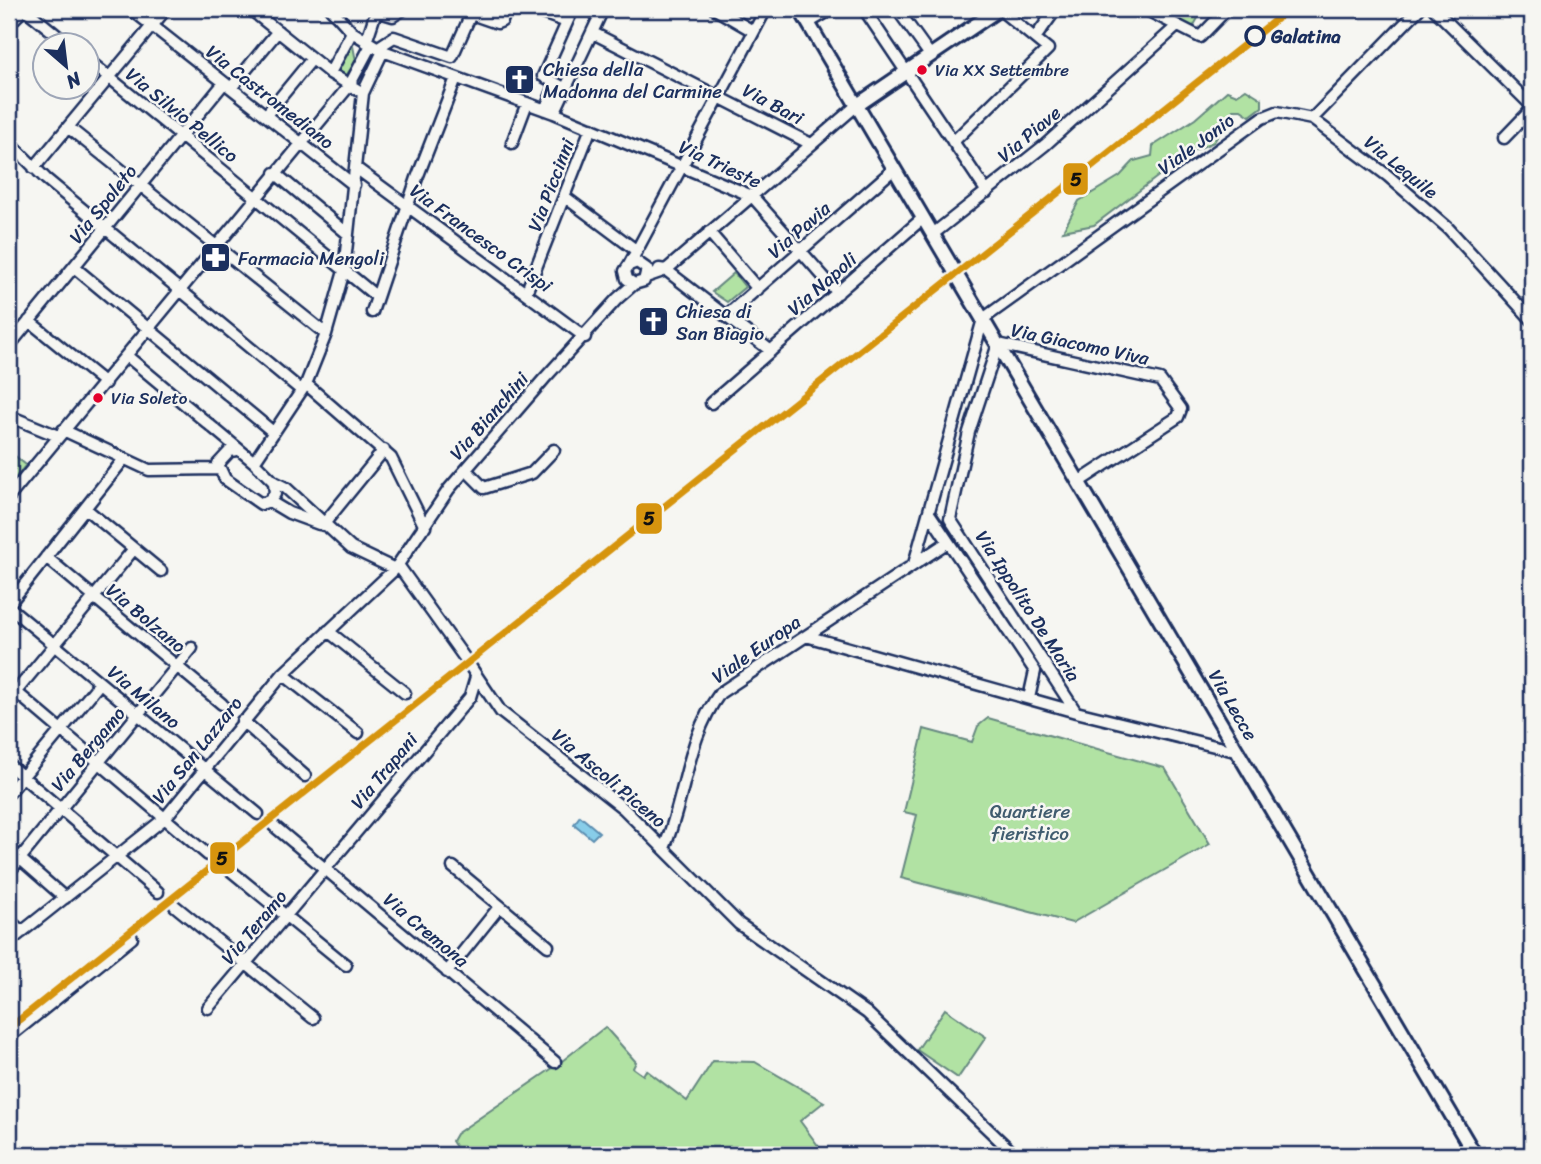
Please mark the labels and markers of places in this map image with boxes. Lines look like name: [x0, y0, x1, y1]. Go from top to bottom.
place label: Galatina: [1270, 20, 1341, 53]
marker: Galatina: [1245, 26, 1265, 46]
place label: Chiesa della Madonna del Carmine: [543, 53, 722, 108]
place label: Via XX Settembre: [935, 55, 1069, 85]
church icon: Chiesa della Madonna del Carmine: [503, 63, 537, 97]
marker: Via XX Settembre: [915, 63, 929, 77]
pharmacy icon: Farmacia Mengoli: [198, 241, 232, 275]
place label: Farmacia Mengoli: [238, 242, 385, 275]
place label: Chiesa di San Biagio: [676, 295, 764, 350]
church icon: Chiesa di San Biagio: [636, 305, 670, 339]
place label: Via Soleto: [111, 383, 188, 413]
marker: Via Soleto: [91, 391, 105, 405]

